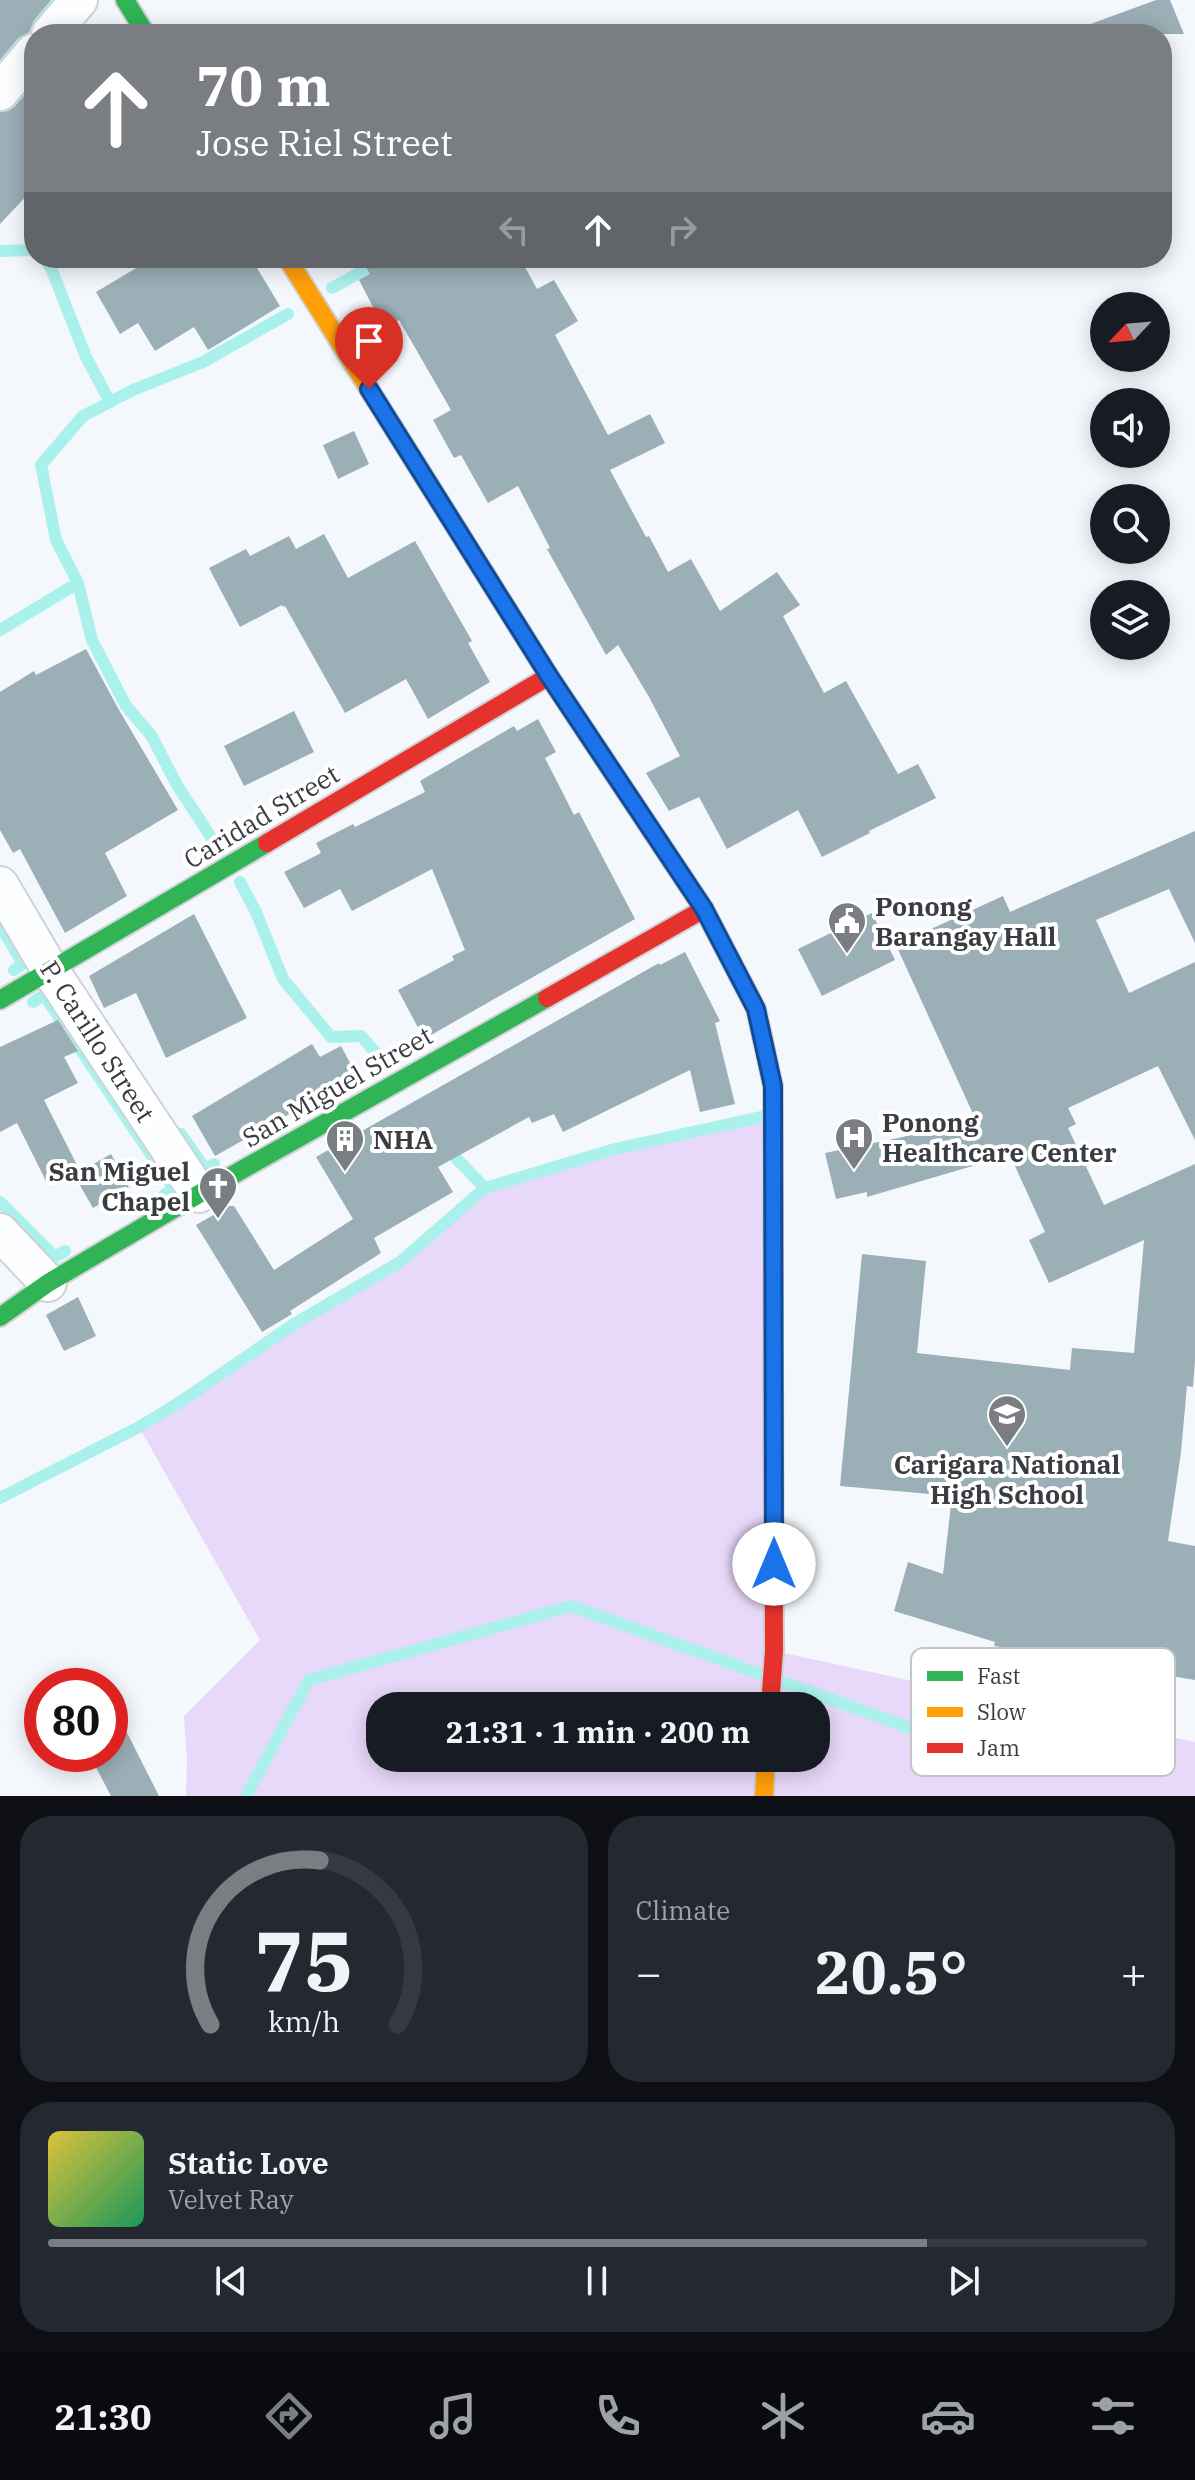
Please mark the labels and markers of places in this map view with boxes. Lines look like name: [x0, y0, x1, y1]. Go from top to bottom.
pin: [335, 307, 403, 389]
place label: Ponong Barangay Hall: [875, 889, 1056, 953]
public building icon: Ponong Barangay Hall: [826, 900, 868, 955]
place label: Ponong Healthcare Center: [882, 1105, 1117, 1169]
hospital icon: Ponong Healthcare Center: [833, 1116, 875, 1171]
building icon: NHA: [324, 1118, 366, 1173]
place label: NHA: [373, 1122, 433, 1156]
place label: San Miguel Chapel: [48, 1154, 190, 1218]
church icon: San Miguel Chapel: [197, 1165, 239, 1220]
school or university icon: Carigara National High School: [986, 1393, 1028, 1448]
place label: Carigara National High School: [894, 1447, 1120, 1511]

